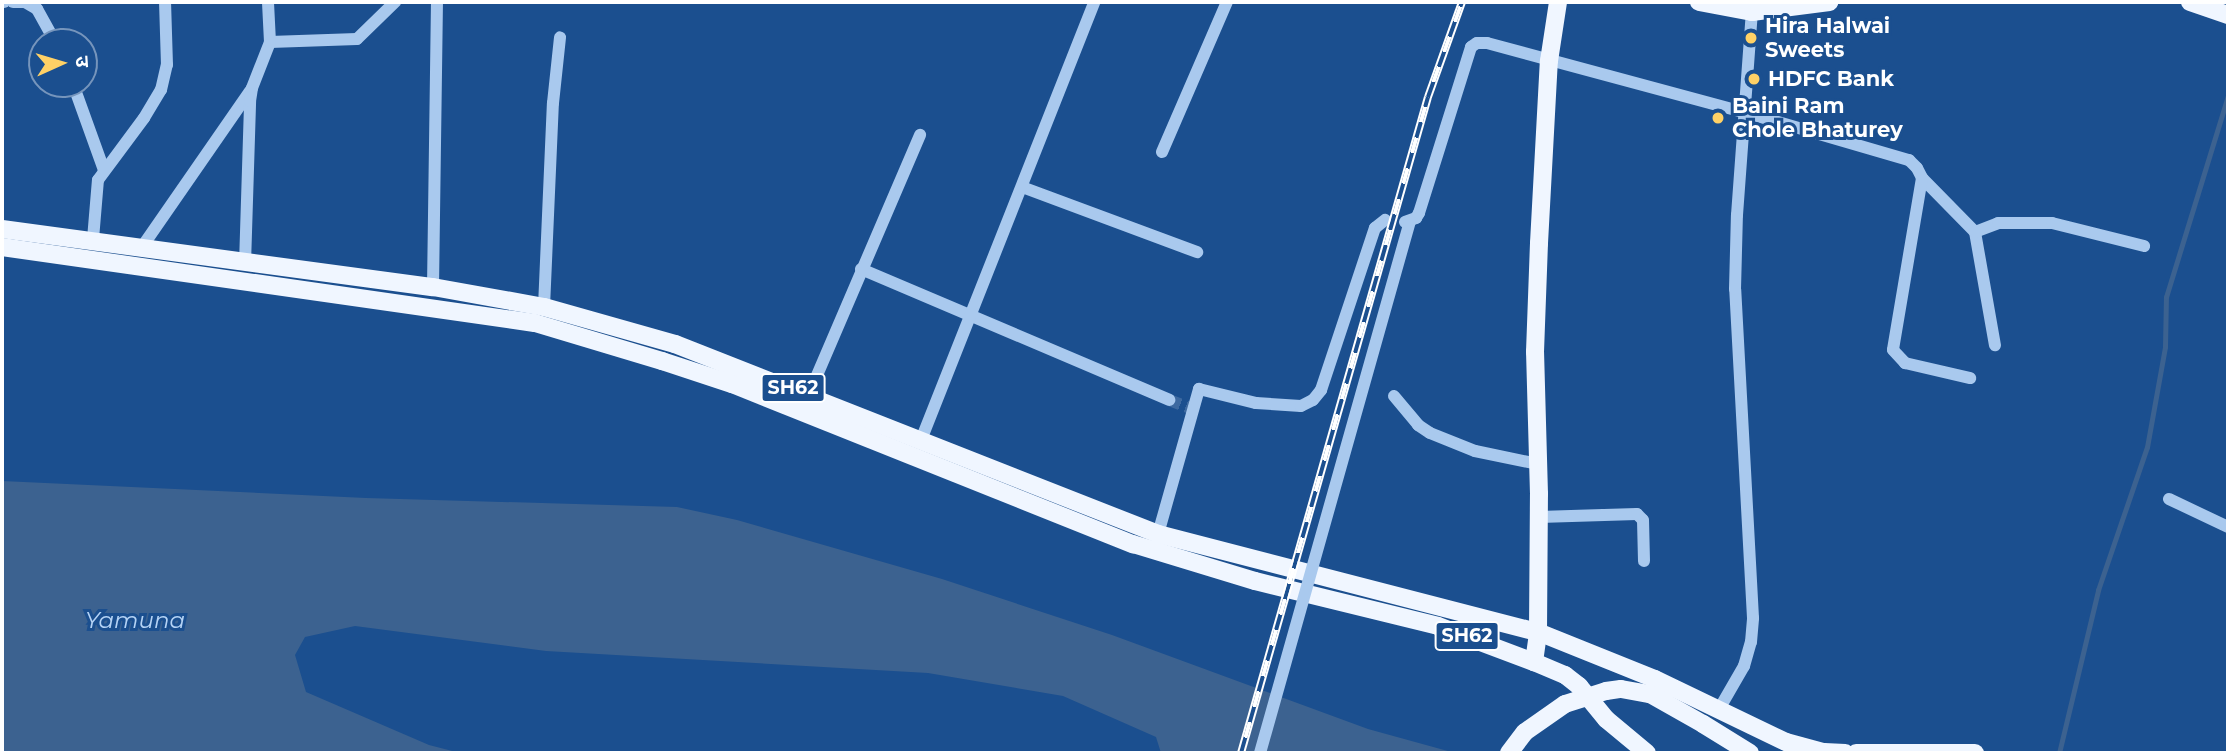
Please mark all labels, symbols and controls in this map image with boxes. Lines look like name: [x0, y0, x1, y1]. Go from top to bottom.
place label: Hira Halwai Sweets: [1765, 13, 1890, 63]
north arrow: [28, 28, 98, 98]
marker: Hira Halwai Sweets: [1743, 30, 1759, 46]
text: उ: [71, 55, 94, 68]
place label: HDFC Bank: [1768, 66, 1894, 92]
marker: HDFC Bank: [1746, 71, 1762, 87]
place label: Baini Ram Chole Bhaturey: [1732, 93, 1903, 143]
marker: Baini Ram Chole Bhaturey: [1710, 110, 1726, 126]
road number: SH62: [760, 372, 826, 404]
water label: Yamuna: [85, 606, 185, 634]
road number: SH62: [1434, 621, 1500, 652]

